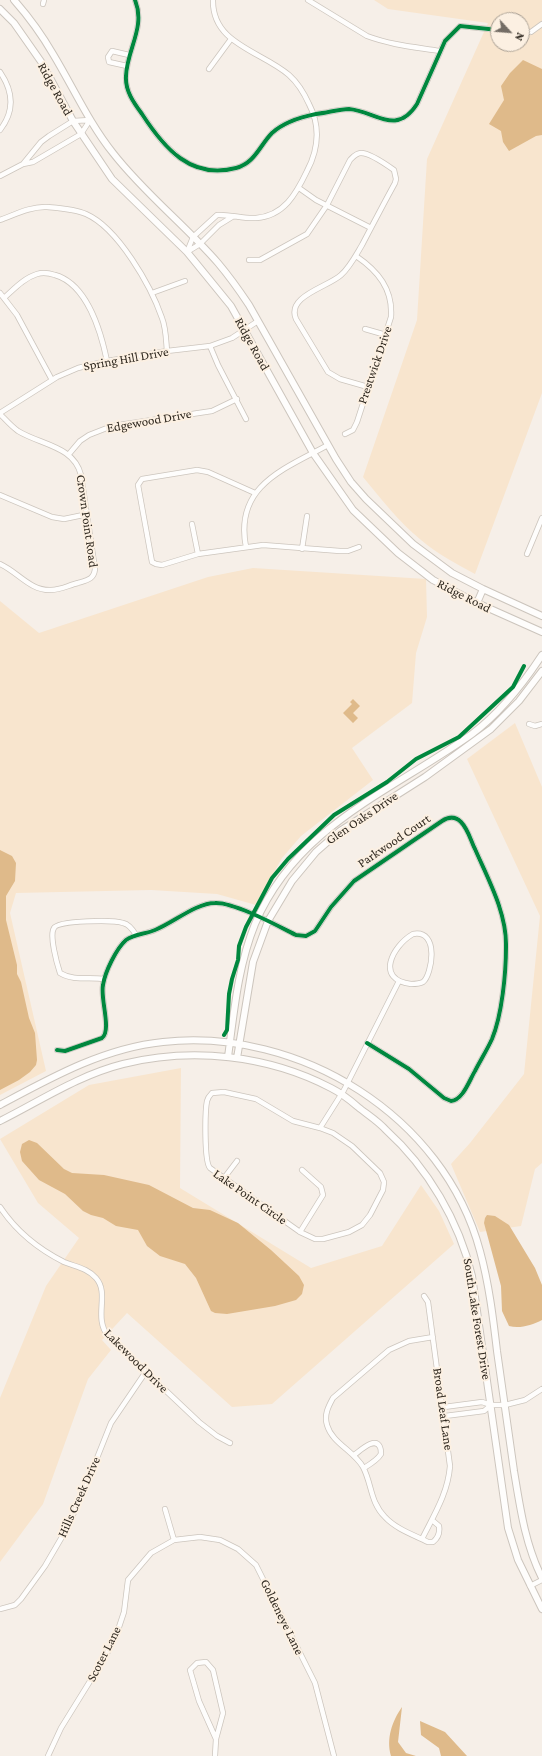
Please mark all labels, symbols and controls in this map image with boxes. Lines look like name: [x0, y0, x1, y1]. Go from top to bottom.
north arrow: [490, 12, 530, 52]
text: N: [513, 31, 527, 43]
street label: Ridge Road: [34, 60, 76, 118]
street label: Ridge Road: [231, 315, 273, 373]
street label: Prestwick Drive: [354, 324, 396, 406]
street label: Spring Hill Drive: [82, 344, 170, 374]
street label: Edgewood Drive: [105, 406, 193, 436]
street label: Crown Point Road: [73, 474, 101, 568]
street label: Ridge Road: [435, 576, 493, 616]
street label: Glen Oaks Drive: [323, 788, 401, 848]
street label: Parkwood Court: [355, 811, 433, 871]
street label: Lake Point Circle: [210, 1166, 290, 1228]
street label: South Lake Forest Drive: [460, 1257, 494, 1381]
street label: Lakewood Drive: [101, 1326, 171, 1396]
street label: Broad Leaf Lane: [430, 1367, 456, 1451]
street label: Hills Creek Drive: [54, 1454, 104, 1540]
street label: Goldeneye Lane: [257, 1576, 307, 1658]
street label: Scoter Lane: [83, 1624, 125, 1684]

